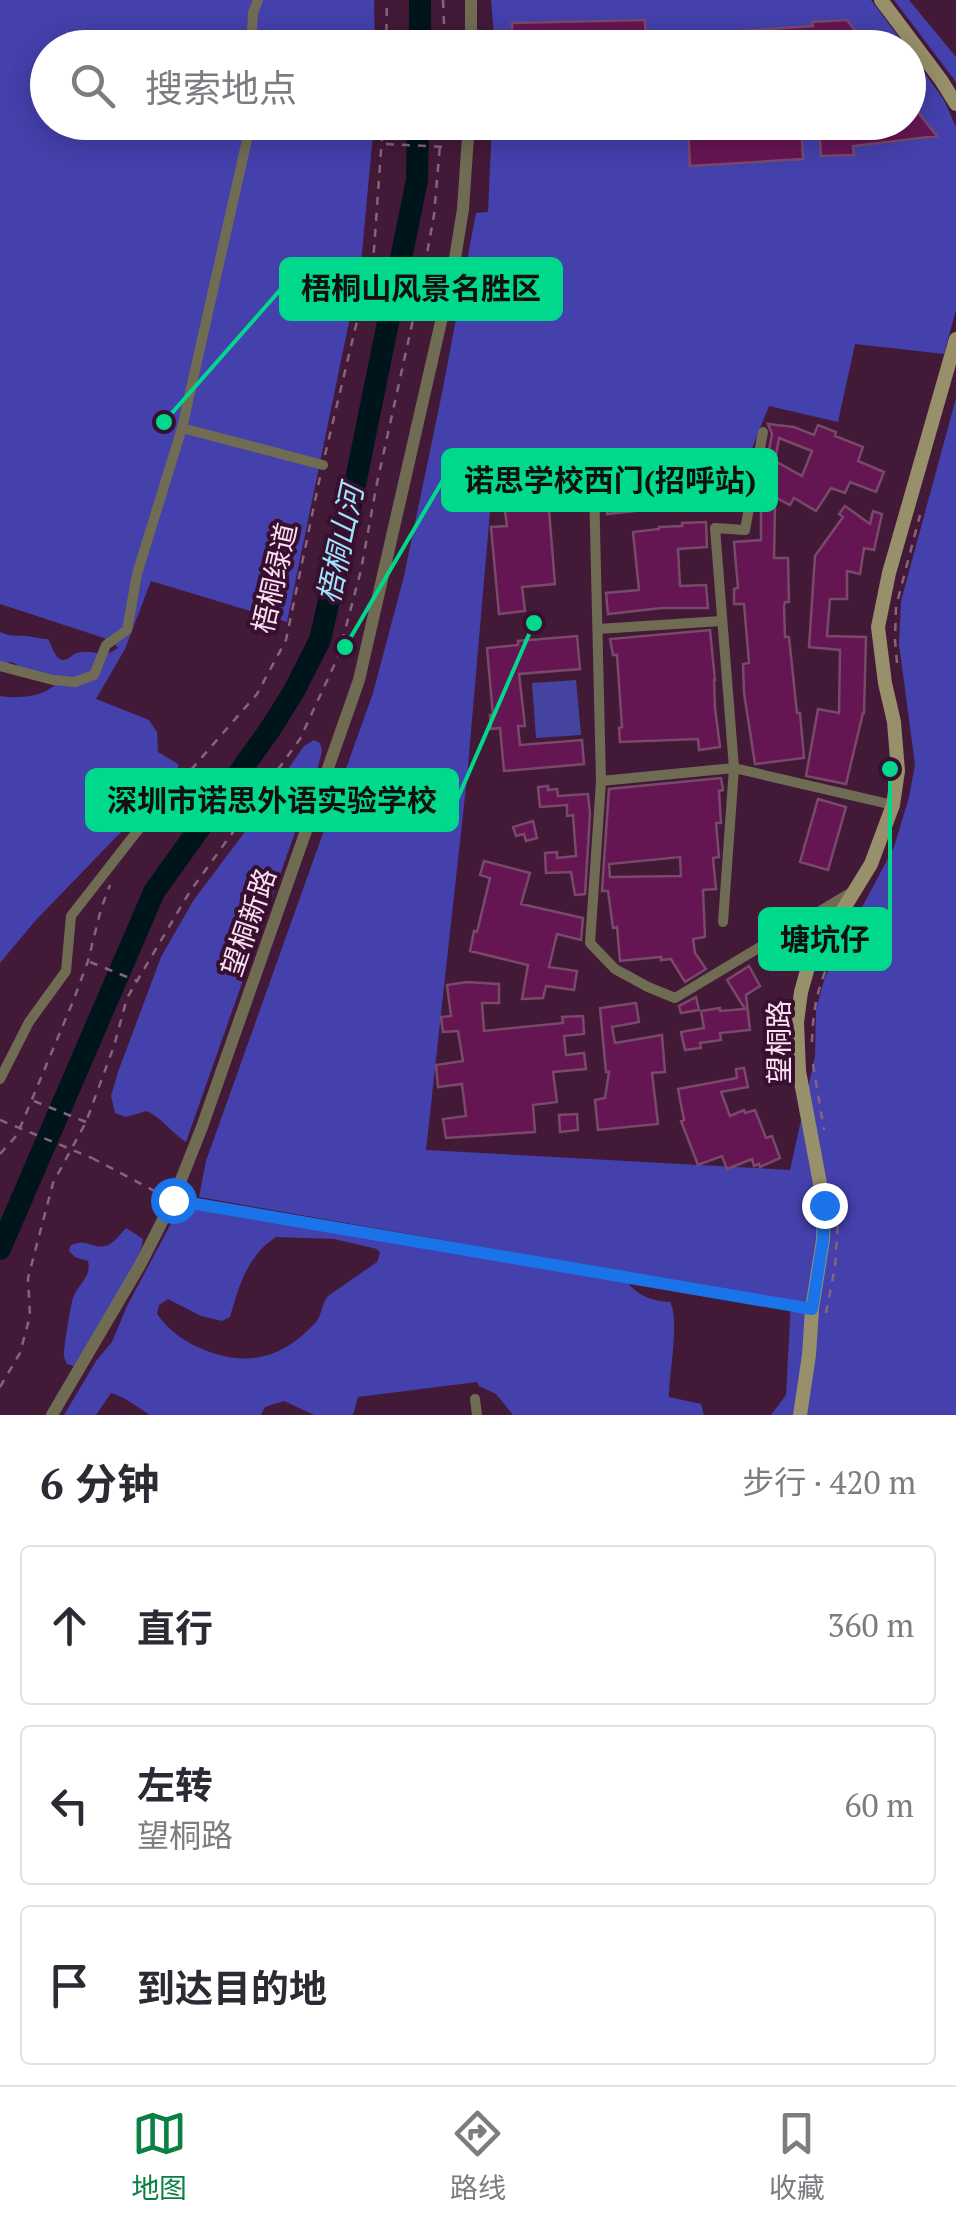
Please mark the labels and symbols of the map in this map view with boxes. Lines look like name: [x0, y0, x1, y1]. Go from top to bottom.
callout: 梧桐山风景名胜区: [281, 259, 561, 319]
text: 梧桐山风景名胜区: [301, 268, 541, 308]
callout: 诺思学校西门(招呼站): [443, 450, 776, 510]
text: 诺思学校西门(招呼站): [464, 460, 756, 500]
water label: 梧桐山河: [308, 476, 373, 607]
street label: 梧桐绿道: [243, 519, 305, 637]
callout: 深圳市诺思外语实验学校: [87, 770, 457, 830]
text: 深圳市诺思外语实验学校: [107, 780, 437, 820]
street label: 望桐新路: [212, 863, 284, 981]
callout: 塘坑仔: [760, 909, 890, 969]
text: 塘坑仔: [780, 919, 870, 959]
street label: 望桐路: [760, 1000, 797, 1084]
route start: [151, 1178, 197, 1224]
route end: [802, 1183, 848, 1229]

